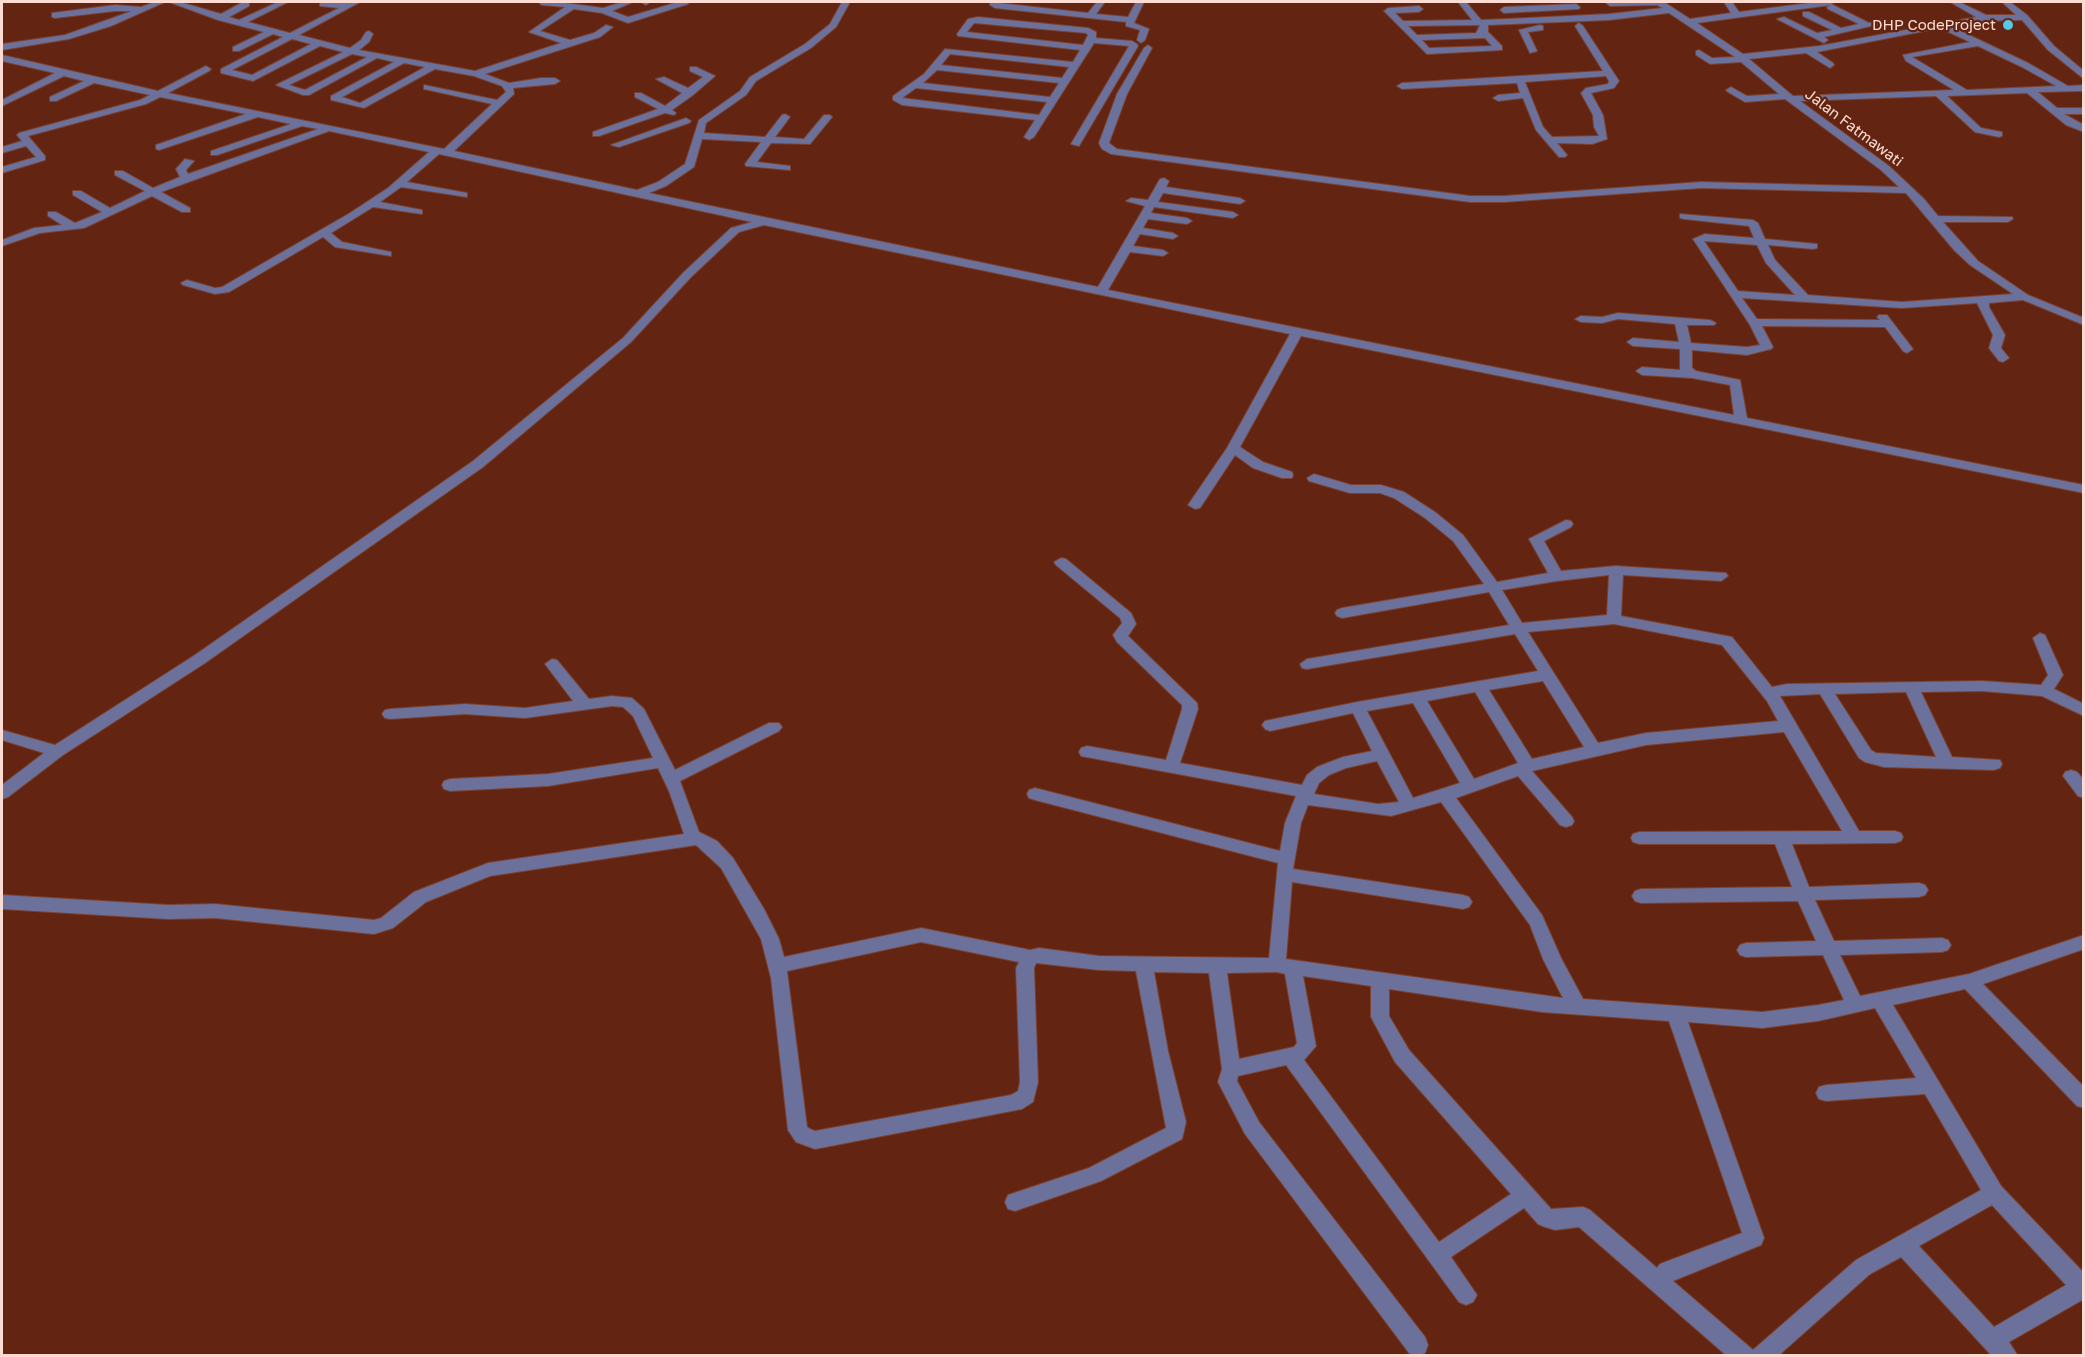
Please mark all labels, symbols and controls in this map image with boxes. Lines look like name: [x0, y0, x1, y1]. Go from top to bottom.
place label: DHP CodeProject: [1872, 16, 1996, 34]
marker: DHP CodeProject: [2001, 18, 2015, 32]
street label: Jalan Fatmawati: [1802, 85, 1906, 171]

